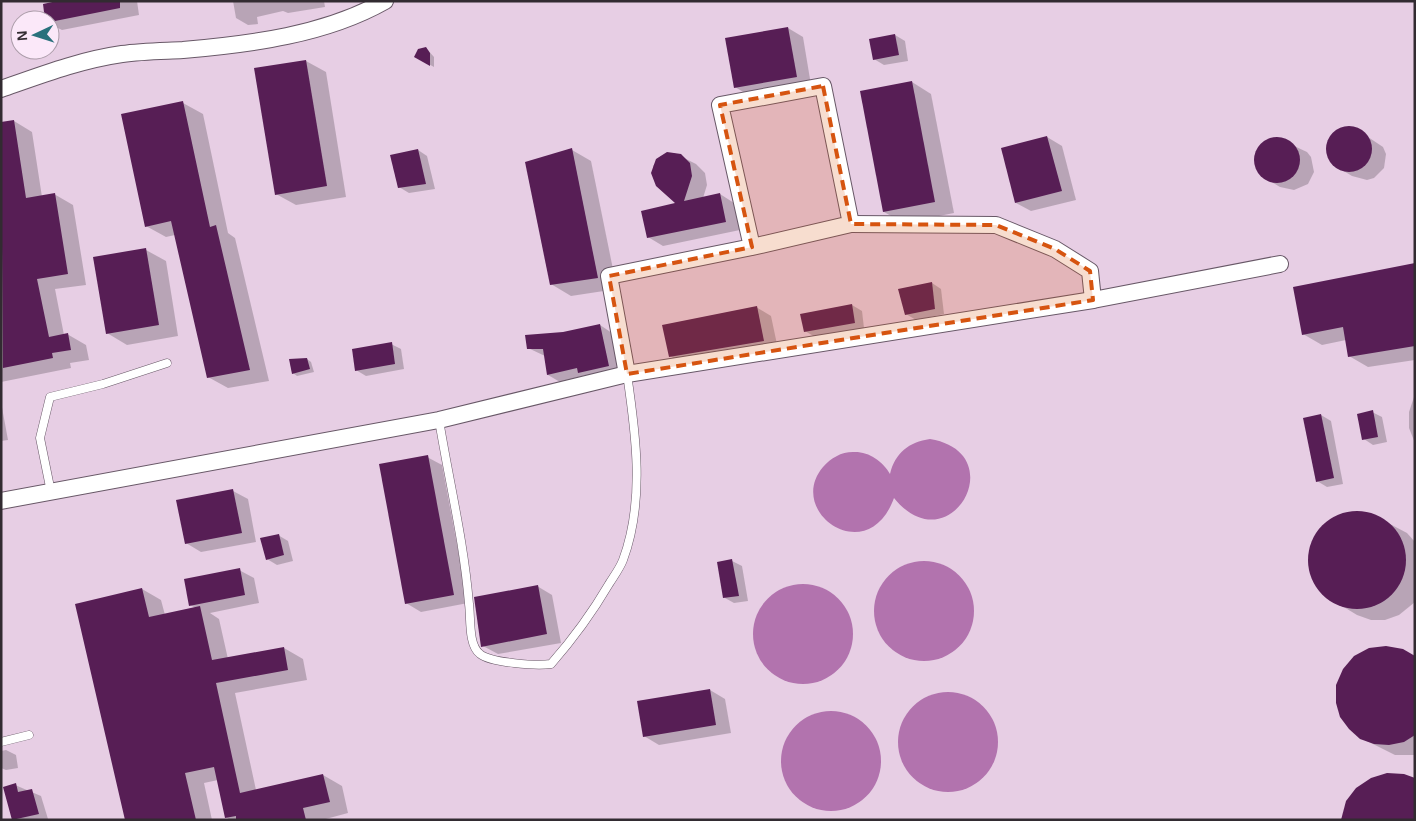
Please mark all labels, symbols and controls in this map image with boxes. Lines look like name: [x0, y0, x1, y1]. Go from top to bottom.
north arrow: [10, 10, 60, 60]
text: N: [14, 30, 30, 42]

